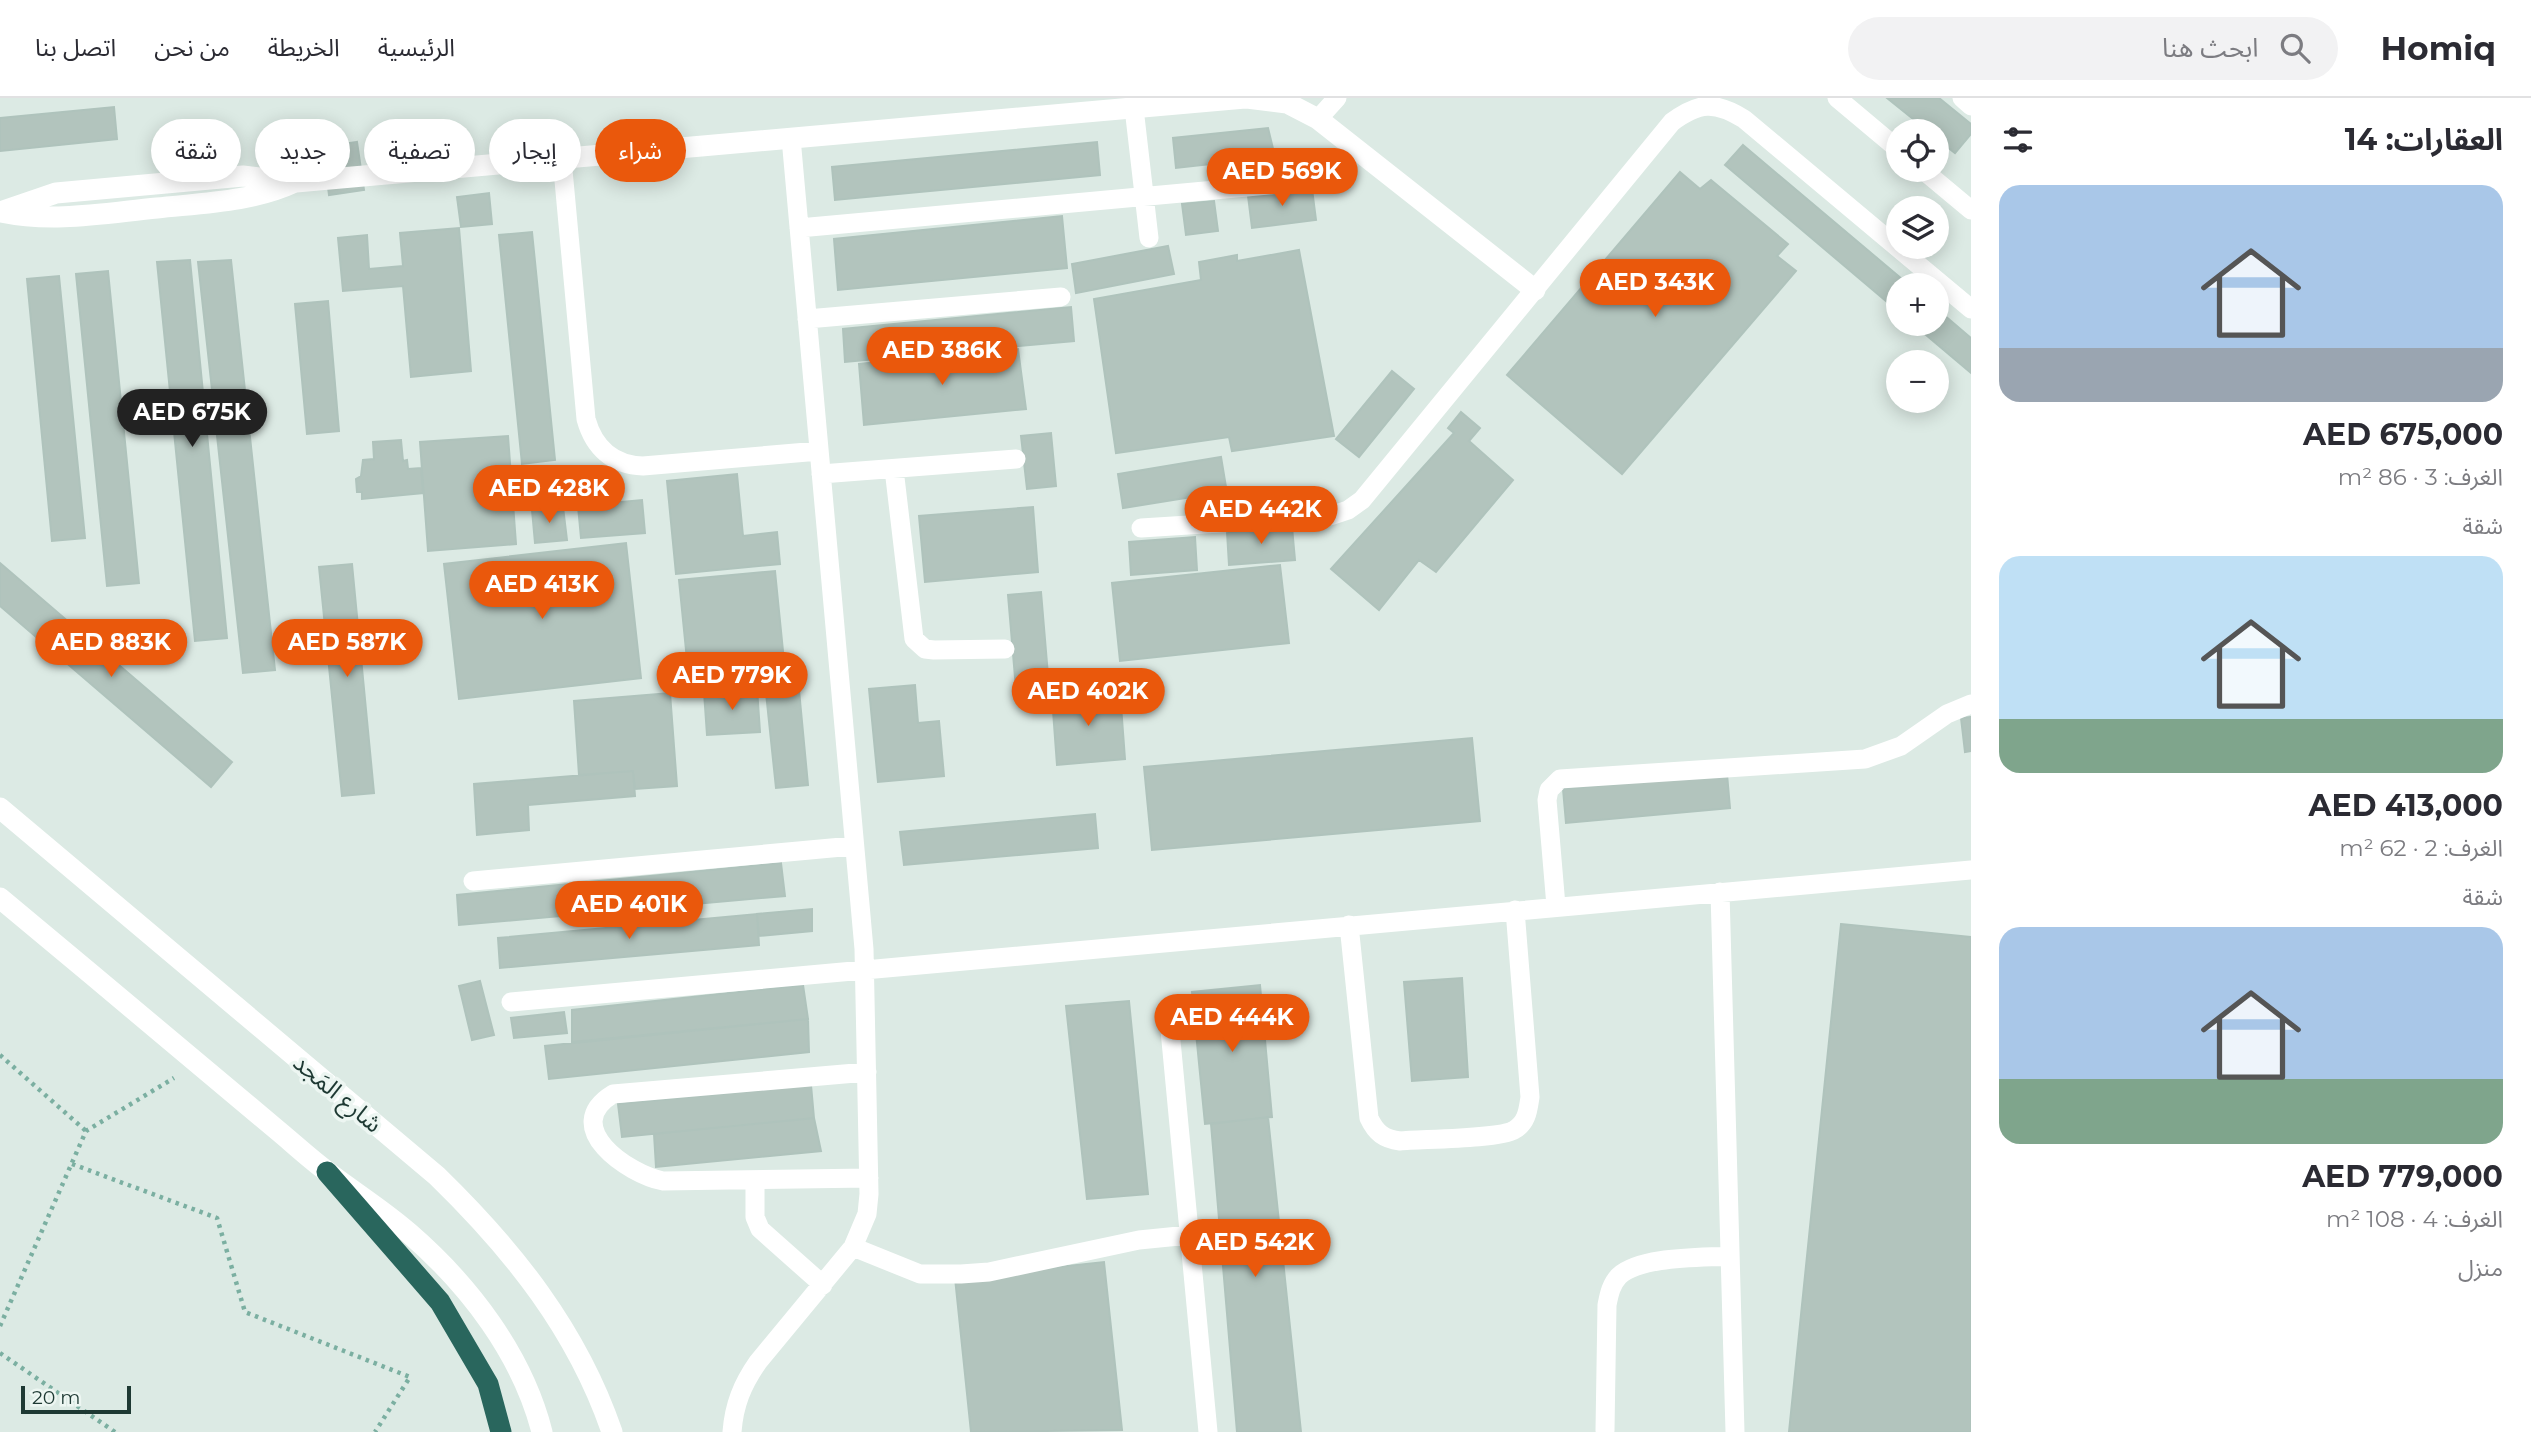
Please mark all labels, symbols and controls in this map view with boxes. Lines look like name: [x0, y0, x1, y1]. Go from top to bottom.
search box: [1848, 17, 2338, 80]
text: Homiq: [2380, 28, 2496, 68]
icon: search: [2276, 29, 2314, 67]
text: ابحث هنا: [2162, 32, 2258, 64]
text: اتصل بنا: [35, 33, 116, 62]
text: من نحن: [154, 33, 230, 62]
text: الخريطة: [268, 33, 340, 62]
text: الرئيسية: [378, 33, 455, 62]
chip: شقة: [151, 119, 241, 182]
chip: جديد: [255, 119, 350, 182]
chip: تصفية: [364, 119, 475, 182]
chip: إيجار: [489, 119, 581, 182]
chip: شراء: [595, 119, 686, 182]
map controls: [1886, 119, 1949, 413]
button: locate: [1886, 119, 1949, 182]
icon: filters: [1999, 121, 2037, 159]
text: العقارات: 14: [2345, 121, 2503, 158]
pin: AED 569K: [1210, 148, 1354, 208]
text: AED 569K: [1223, 157, 1341, 185]
button: layers: [1886, 196, 1949, 259]
icon: home: [2188, 230, 2314, 356]
pin: AED 343K: [1583, 260, 1727, 319]
text: AED 343K: [1596, 268, 1714, 296]
button: +: [1886, 273, 1949, 336]
pin: AED 386K: [870, 328, 1014, 387]
text: AED 386K: [882, 336, 1002, 364]
button: −: [1886, 350, 1949, 413]
pin: AED 675K: [120, 390, 264, 449]
text: AED 675K: [133, 398, 251, 426]
text: AED 675,000: [2303, 416, 2503, 453]
text: الغرف: 3 · 86 m²: [2338, 463, 2503, 491]
pin: AED 428K: [477, 466, 621, 525]
text: AED 428K: [489, 474, 609, 502]
pin: AED 442K: [1189, 486, 1333, 546]
text: AED 442K: [1201, 495, 1321, 523]
text: شقة: [2462, 512, 2503, 540]
pin: AED 413K: [470, 561, 614, 621]
text: AED 413K: [485, 570, 599, 598]
icon: home: [2188, 601, 2314, 727]
pin: AED 883K: [39, 620, 183, 679]
pin: AED 587K: [275, 620, 419, 679]
text: AED 883K: [51, 628, 171, 656]
text: AED 587K: [288, 628, 406, 656]
pin: AED 779K: [660, 652, 804, 712]
text: AED 779K: [673, 661, 791, 689]
pin: AED 402K: [1016, 668, 1160, 728]
text: AED 402K: [1028, 677, 1148, 705]
text: AED 413,000: [2309, 787, 2503, 824]
text: الغرف: 2 · 62 m²: [2339, 834, 2503, 862]
pin: AED 401K: [557, 882, 701, 941]
text: شقة: [2462, 883, 2503, 911]
text: AED 401K: [571, 890, 687, 918]
icon: home: [2188, 972, 2314, 1098]
pin: AED 444K: [1160, 995, 1304, 1054]
text: AED 444K: [1170, 1003, 1294, 1031]
street label: شارع المَجد: [286, 1048, 388, 1141]
text: AED 779,000: [2302, 1158, 2503, 1195]
text: الغرف: 4 · 108 m²: [2326, 1205, 2503, 1233]
pin: AED 542K: [1183, 1220, 1327, 1279]
text: AED 542K: [1196, 1228, 1314, 1256]
text: منزل: [2458, 1254, 2503, 1282]
scale bar: [21, 1383, 131, 1415]
text: 20 m: [32, 1386, 80, 1409]

